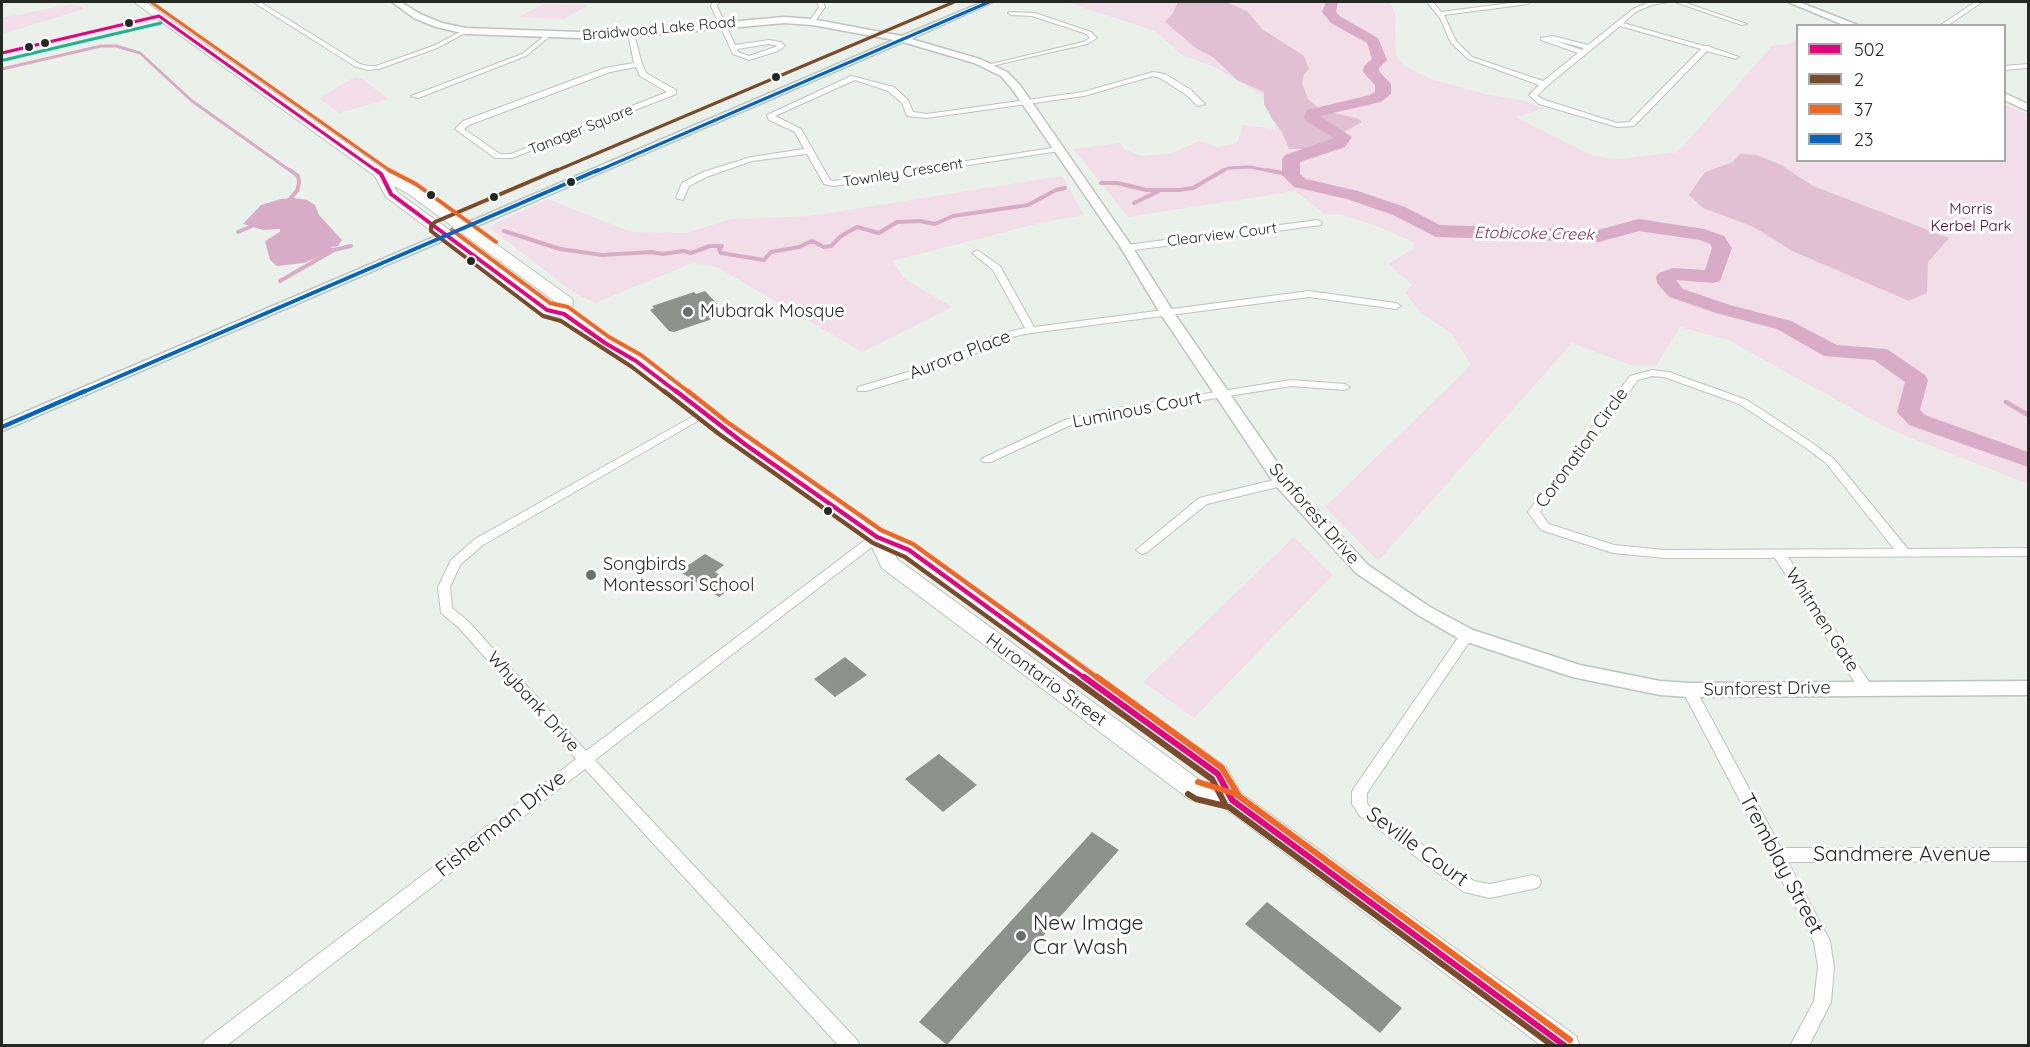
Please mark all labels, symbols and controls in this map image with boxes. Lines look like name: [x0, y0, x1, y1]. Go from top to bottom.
street label: Braidwood Lake Road: [582, 13, 736, 45]
unlabelled marker: [123, 17, 135, 29]
legend: [1796, 24, 2006, 162]
unlabelled marker: [39, 37, 51, 49]
text: 502: [1854, 38, 1885, 61]
unlabelled marker: [23, 41, 35, 53]
text: 2: [1854, 68, 1864, 91]
unlabelled marker: [770, 71, 782, 83]
text: 37: [1854, 98, 1873, 121]
street label: Tanager Square: [526, 101, 636, 159]
text: 23: [1854, 128, 1873, 151]
street label: Townley Crescent: [842, 155, 964, 191]
unlabelled marker: [565, 176, 577, 188]
unlabelled marker: [425, 189, 437, 201]
unlabelled marker: [488, 191, 500, 203]
park label: Morris Kerbel Park: [1931, 200, 2011, 235]
street label: Clearview Court: [1166, 219, 1278, 251]
water label: Etobicoke Creek: [1474, 223, 1594, 245]
unlabelled marker: [465, 255, 477, 267]
place label: Mubarak Mosque: [700, 301, 845, 323]
marker: Mubarak Mosque: [681, 305, 695, 319]
street label: Aurora Place: [906, 326, 1014, 384]
street label: Coronation Circle: [1531, 384, 1633, 512]
street label: Luminous Court: [1071, 387, 1203, 433]
street label: Sunforest Drive: [1264, 459, 1364, 569]
unlabelled marker: [822, 505, 834, 517]
place label: Songbirds Montessori School: [603, 554, 754, 596]
street label: Whitmen Gate: [1780, 564, 1864, 676]
marker: Songbirds Montessori School: [584, 568, 598, 582]
street label: Hurontario Street: [981, 629, 1111, 731]
street label: Whybank Drive: [482, 647, 584, 757]
street label: Sunforest Drive: [1703, 677, 1831, 701]
street label: Fisherman Drive: [431, 765, 571, 883]
street label: Tremblay Street: [1733, 789, 1829, 939]
street label: Seville Court: [1361, 802, 1473, 892]
street label: Sandmere Avenue: [1813, 842, 1991, 868]
place label: New Image Car Wash: [1033, 911, 1143, 961]
marker: New Image Car Wash: [1014, 929, 1028, 943]

